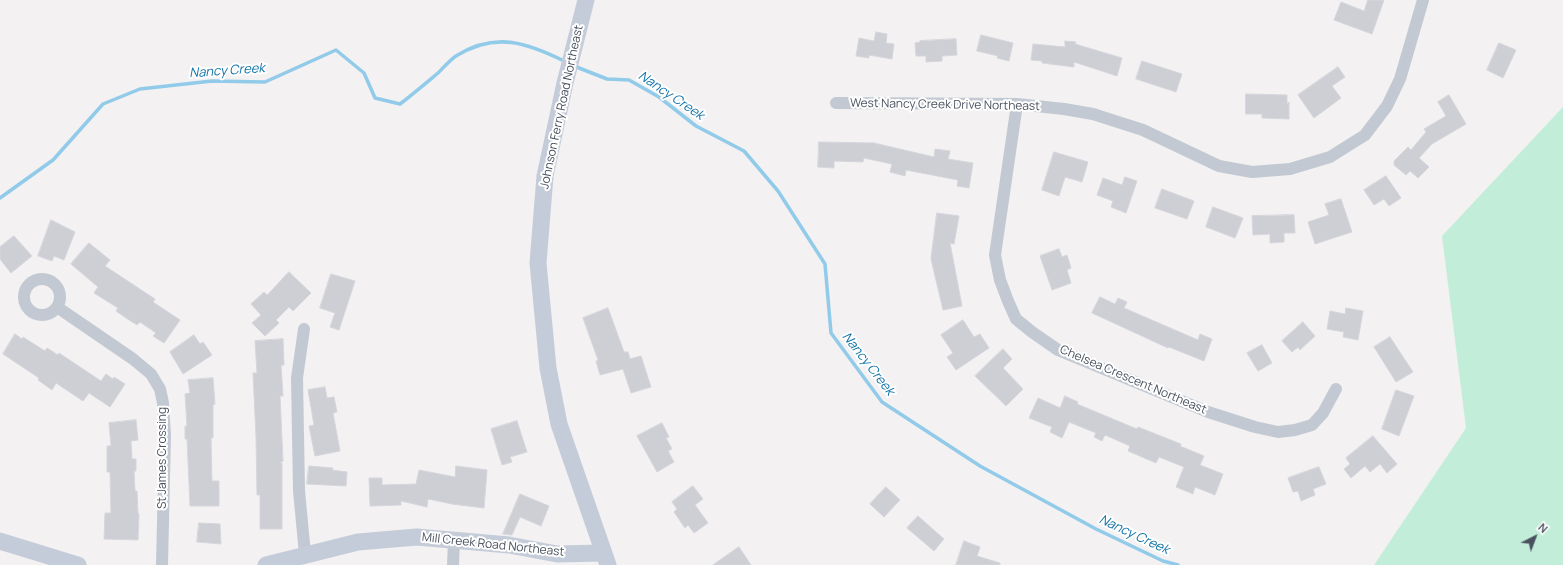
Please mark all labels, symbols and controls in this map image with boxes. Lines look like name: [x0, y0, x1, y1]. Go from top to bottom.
street label: Johnson Ferry Road Northeast: [538, 24, 586, 190]
water label: Nancy Creek: [189, 61, 265, 81]
water label: Nancy Creek: [635, 68, 707, 124]
street label: West Nancy Creek Drive Northeast: [850, 96, 1040, 114]
water label: Nancy Creek: [839, 329, 897, 399]
street label: Chelsea Crescent Northeast: [1058, 343, 1208, 417]
street label: St James Crossing: [156, 407, 170, 509]
water label: Nancy Creek: [1096, 512, 1172, 558]
north arrow: [1515, 517, 1555, 557]
text: N: [1535, 519, 1551, 536]
street label: Mill Creek Road Northeast: [421, 530, 565, 560]

